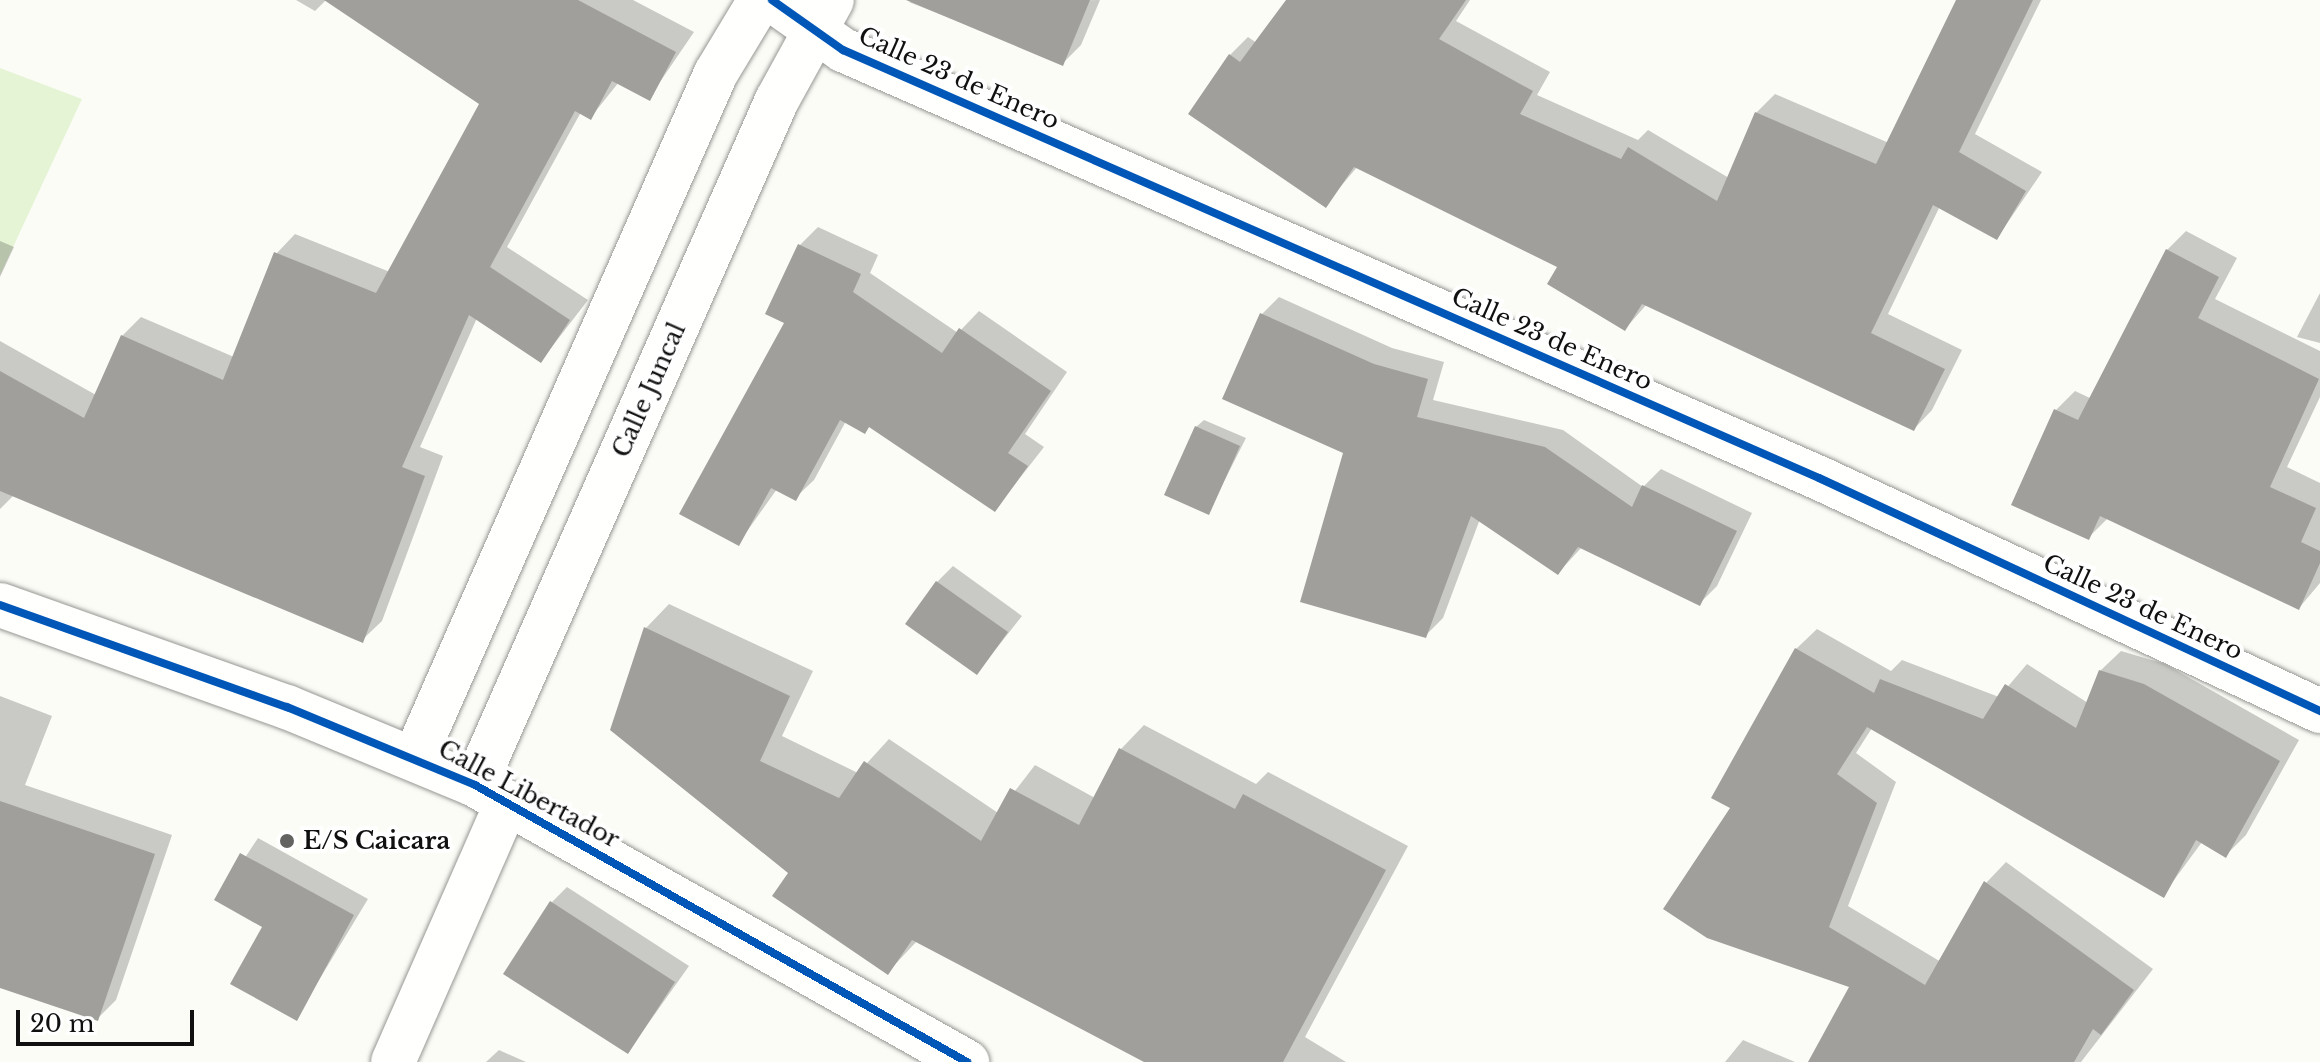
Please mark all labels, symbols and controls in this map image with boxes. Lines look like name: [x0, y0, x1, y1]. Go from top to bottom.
street label: Calle 23 de Enero: [854, 21, 1064, 135]
street label: Calle 23 de Enero: [1447, 282, 1657, 396]
street label: Calle Juncal: [606, 318, 692, 462]
street label: Calle 23 de Enero: [2039, 548, 2247, 666]
street label: Calle Libertador: [433, 734, 625, 854]
place label: E/S Caicara: [303, 827, 450, 855]
marker: E/S Caicara: [278, 832, 296, 850]
scale bar: [20, 994, 198, 1044]
text: 20 m: [30, 1009, 95, 1038]

